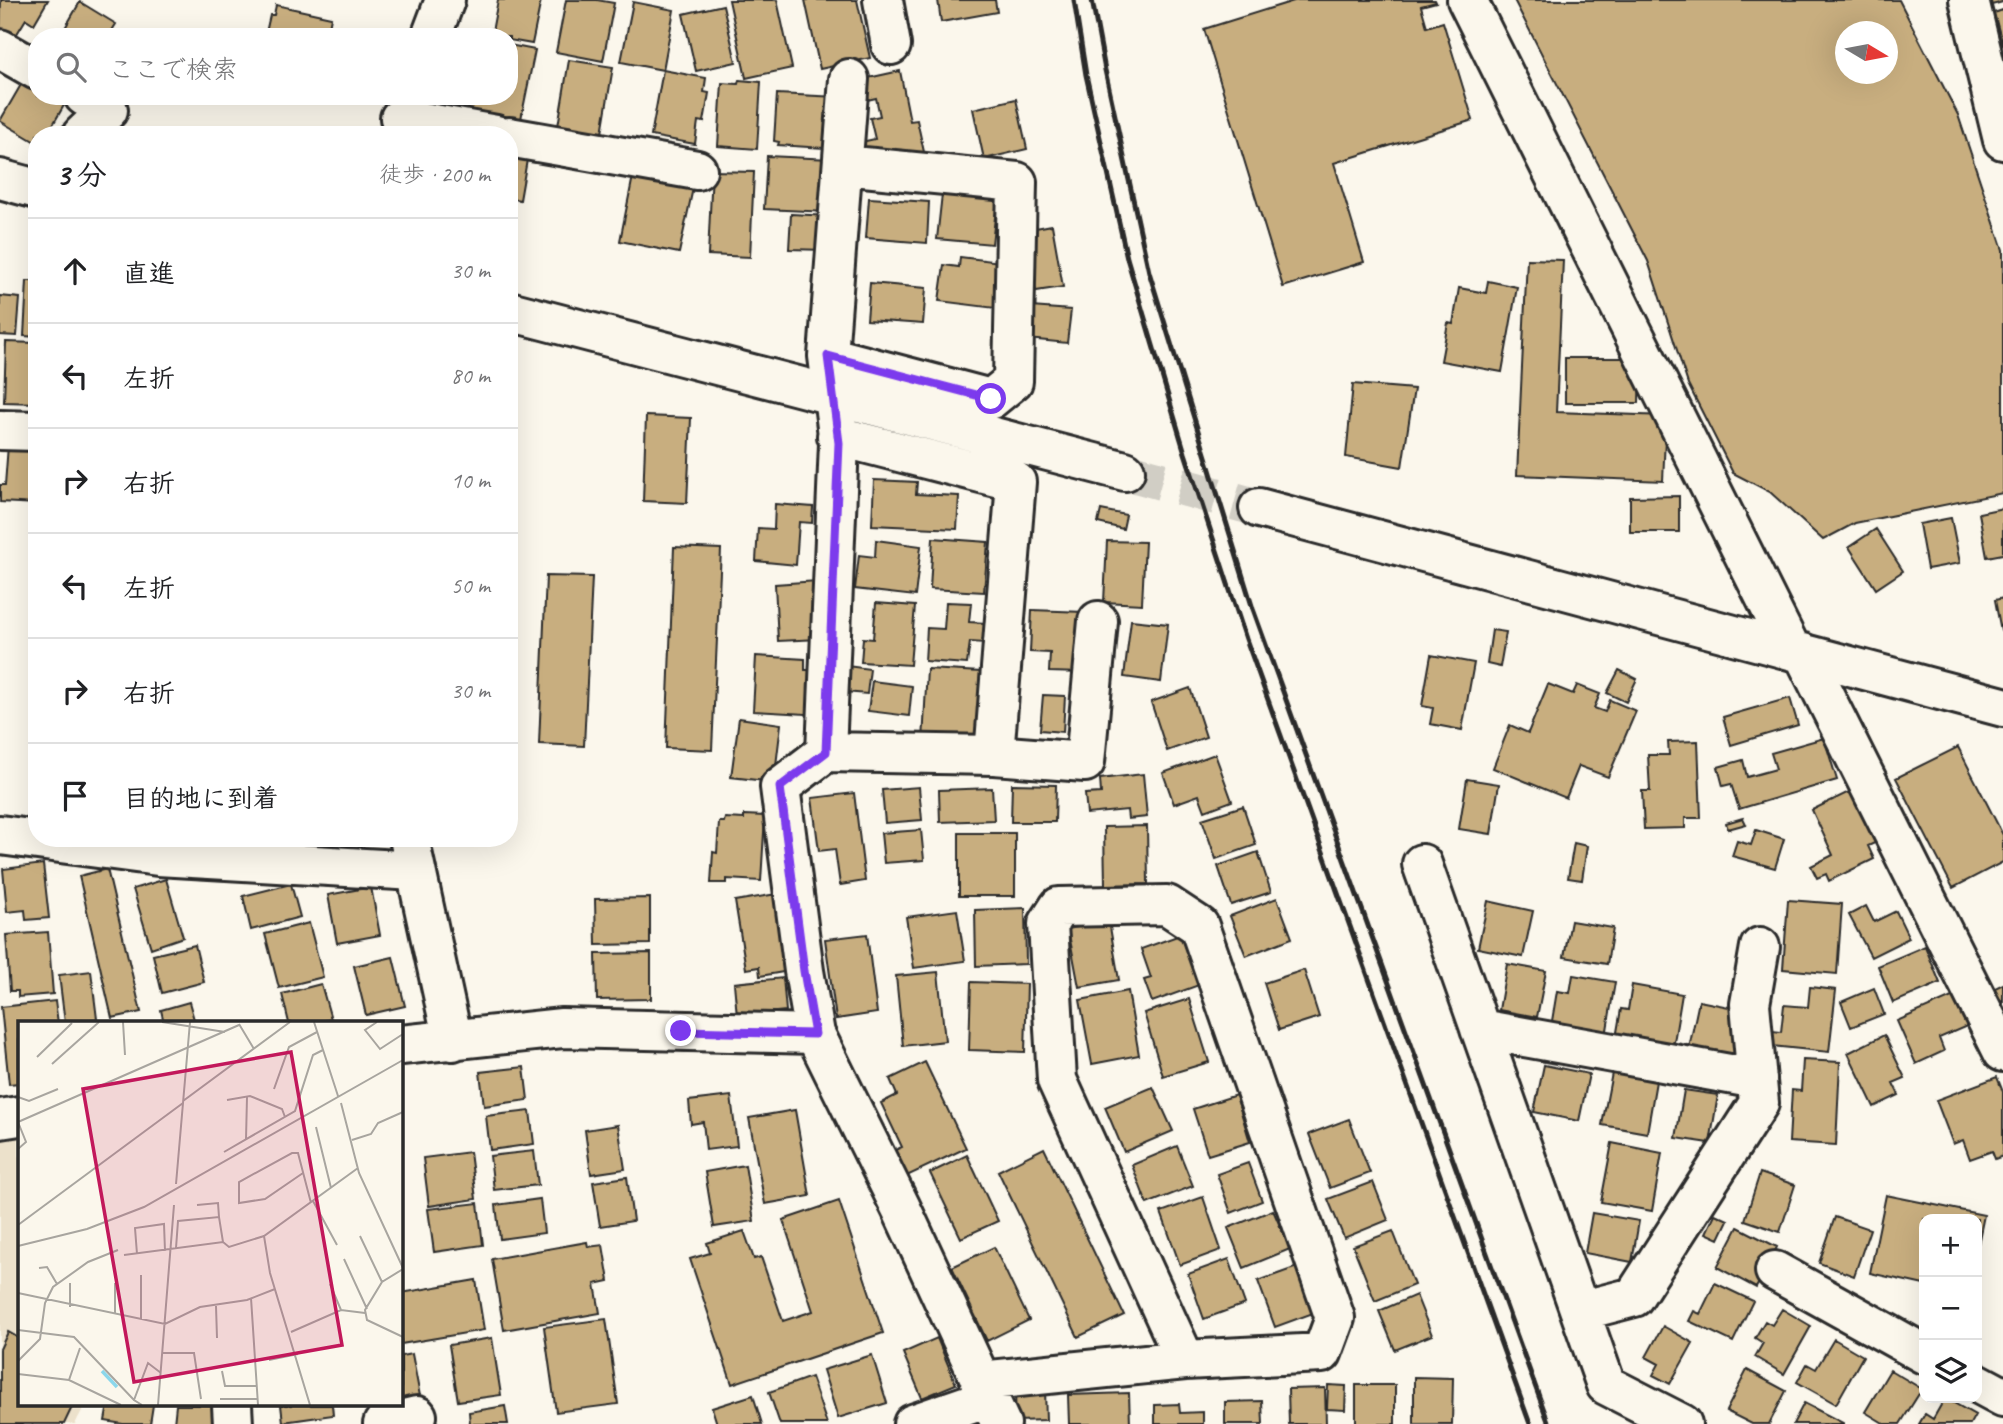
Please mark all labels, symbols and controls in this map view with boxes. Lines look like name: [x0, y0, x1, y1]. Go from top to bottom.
north arrow: [1835, 21, 1898, 84]
search box: [28, 28, 518, 105]
icon: search: [52, 48, 90, 86]
text: ここで検索: [108, 53, 238, 86]
text: 3 分: [56, 156, 107, 194]
text: 徒歩 · 200 m: [379, 160, 490, 189]
icon: ahead: [56, 252, 94, 290]
text: 30 m: [451, 256, 490, 285]
text: 直進: [123, 257, 175, 290]
icon: left: [56, 357, 94, 395]
text: 80 m: [451, 361, 490, 390]
text: 左折: [123, 362, 175, 395]
route start: [975, 383, 1006, 414]
icon: right: [56, 462, 94, 500]
text: 10 m: [451, 466, 490, 495]
text: 右折: [123, 467, 175, 500]
icon: left: [56, 567, 94, 605]
text: 50 m: [451, 571, 490, 600]
text: 左折: [123, 572, 175, 605]
icon: right: [56, 672, 94, 710]
text: 30 m: [451, 676, 490, 705]
text: 右折: [123, 677, 175, 710]
icon: arrive: [56, 777, 94, 815]
text: 目的地に到着: [123, 782, 279, 815]
route end: [665, 1015, 696, 1046]
inset map: [18, 1021, 402, 1406]
map controls: [1919, 1214, 1982, 1403]
button: +: [1919, 1214, 1982, 1277]
button: −: [1919, 1277, 1982, 1340]
button: layers: [1919, 1340, 1982, 1403]

